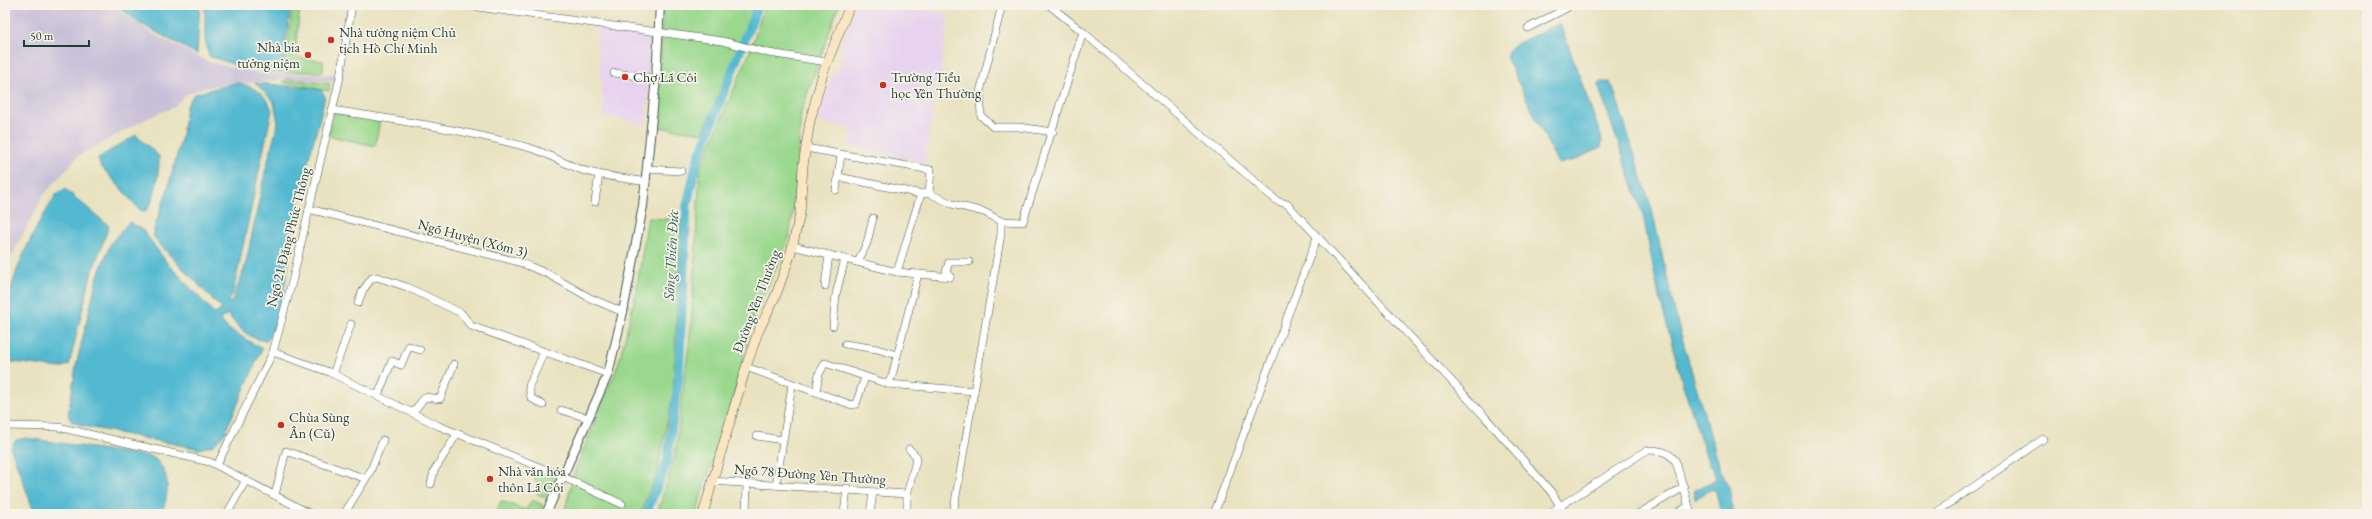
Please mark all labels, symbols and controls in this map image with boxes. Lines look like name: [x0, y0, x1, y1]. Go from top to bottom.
scale bar: [24, 22, 89, 48]
place label: Nhà tưởng niệm Chủ tịch Hồ Chí Minh: [339, 23, 456, 57]
text: 50 m: [30, 28, 54, 44]
marker: Nhà tưởng niệm Chủ tịch Hồ Chí Minh: [326, 35, 336, 45]
place label: Nhà bia tưởng niệm: [237, 38, 300, 72]
marker: Nhà bia tưởng niệm: [303, 50, 313, 60]
place label: Chợ Lã Côi: [633, 68, 697, 86]
place label: Trường Tiểu học Yên Thường: [891, 68, 982, 102]
marker: Chợ Lã Côi: [620, 72, 630, 82]
marker: Trường Tiểu học Yên Thường: [878, 80, 888, 90]
street label: Ngõ 21 Đặng Phúc Thông: [262, 164, 314, 309]
water label: Sông Thiên Đức: [659, 209, 682, 302]
street label: Ngõ Huyện (Xóm 3): [416, 215, 530, 261]
street label: Đường Yên Thường: [728, 246, 784, 355]
place label: Chùa Sùng Ân (Cũ): [288, 408, 350, 442]
marker: Chùa Sùng Ân (Cũ): [276, 420, 286, 430]
street label: Ngõ 78 Đường Yên Thường: [733, 460, 887, 488]
place label: Nhà văn hóa thôn Lã Côi: [498, 462, 566, 496]
marker: Nhà văn hóa thôn Lã Côi: [485, 474, 495, 484]

